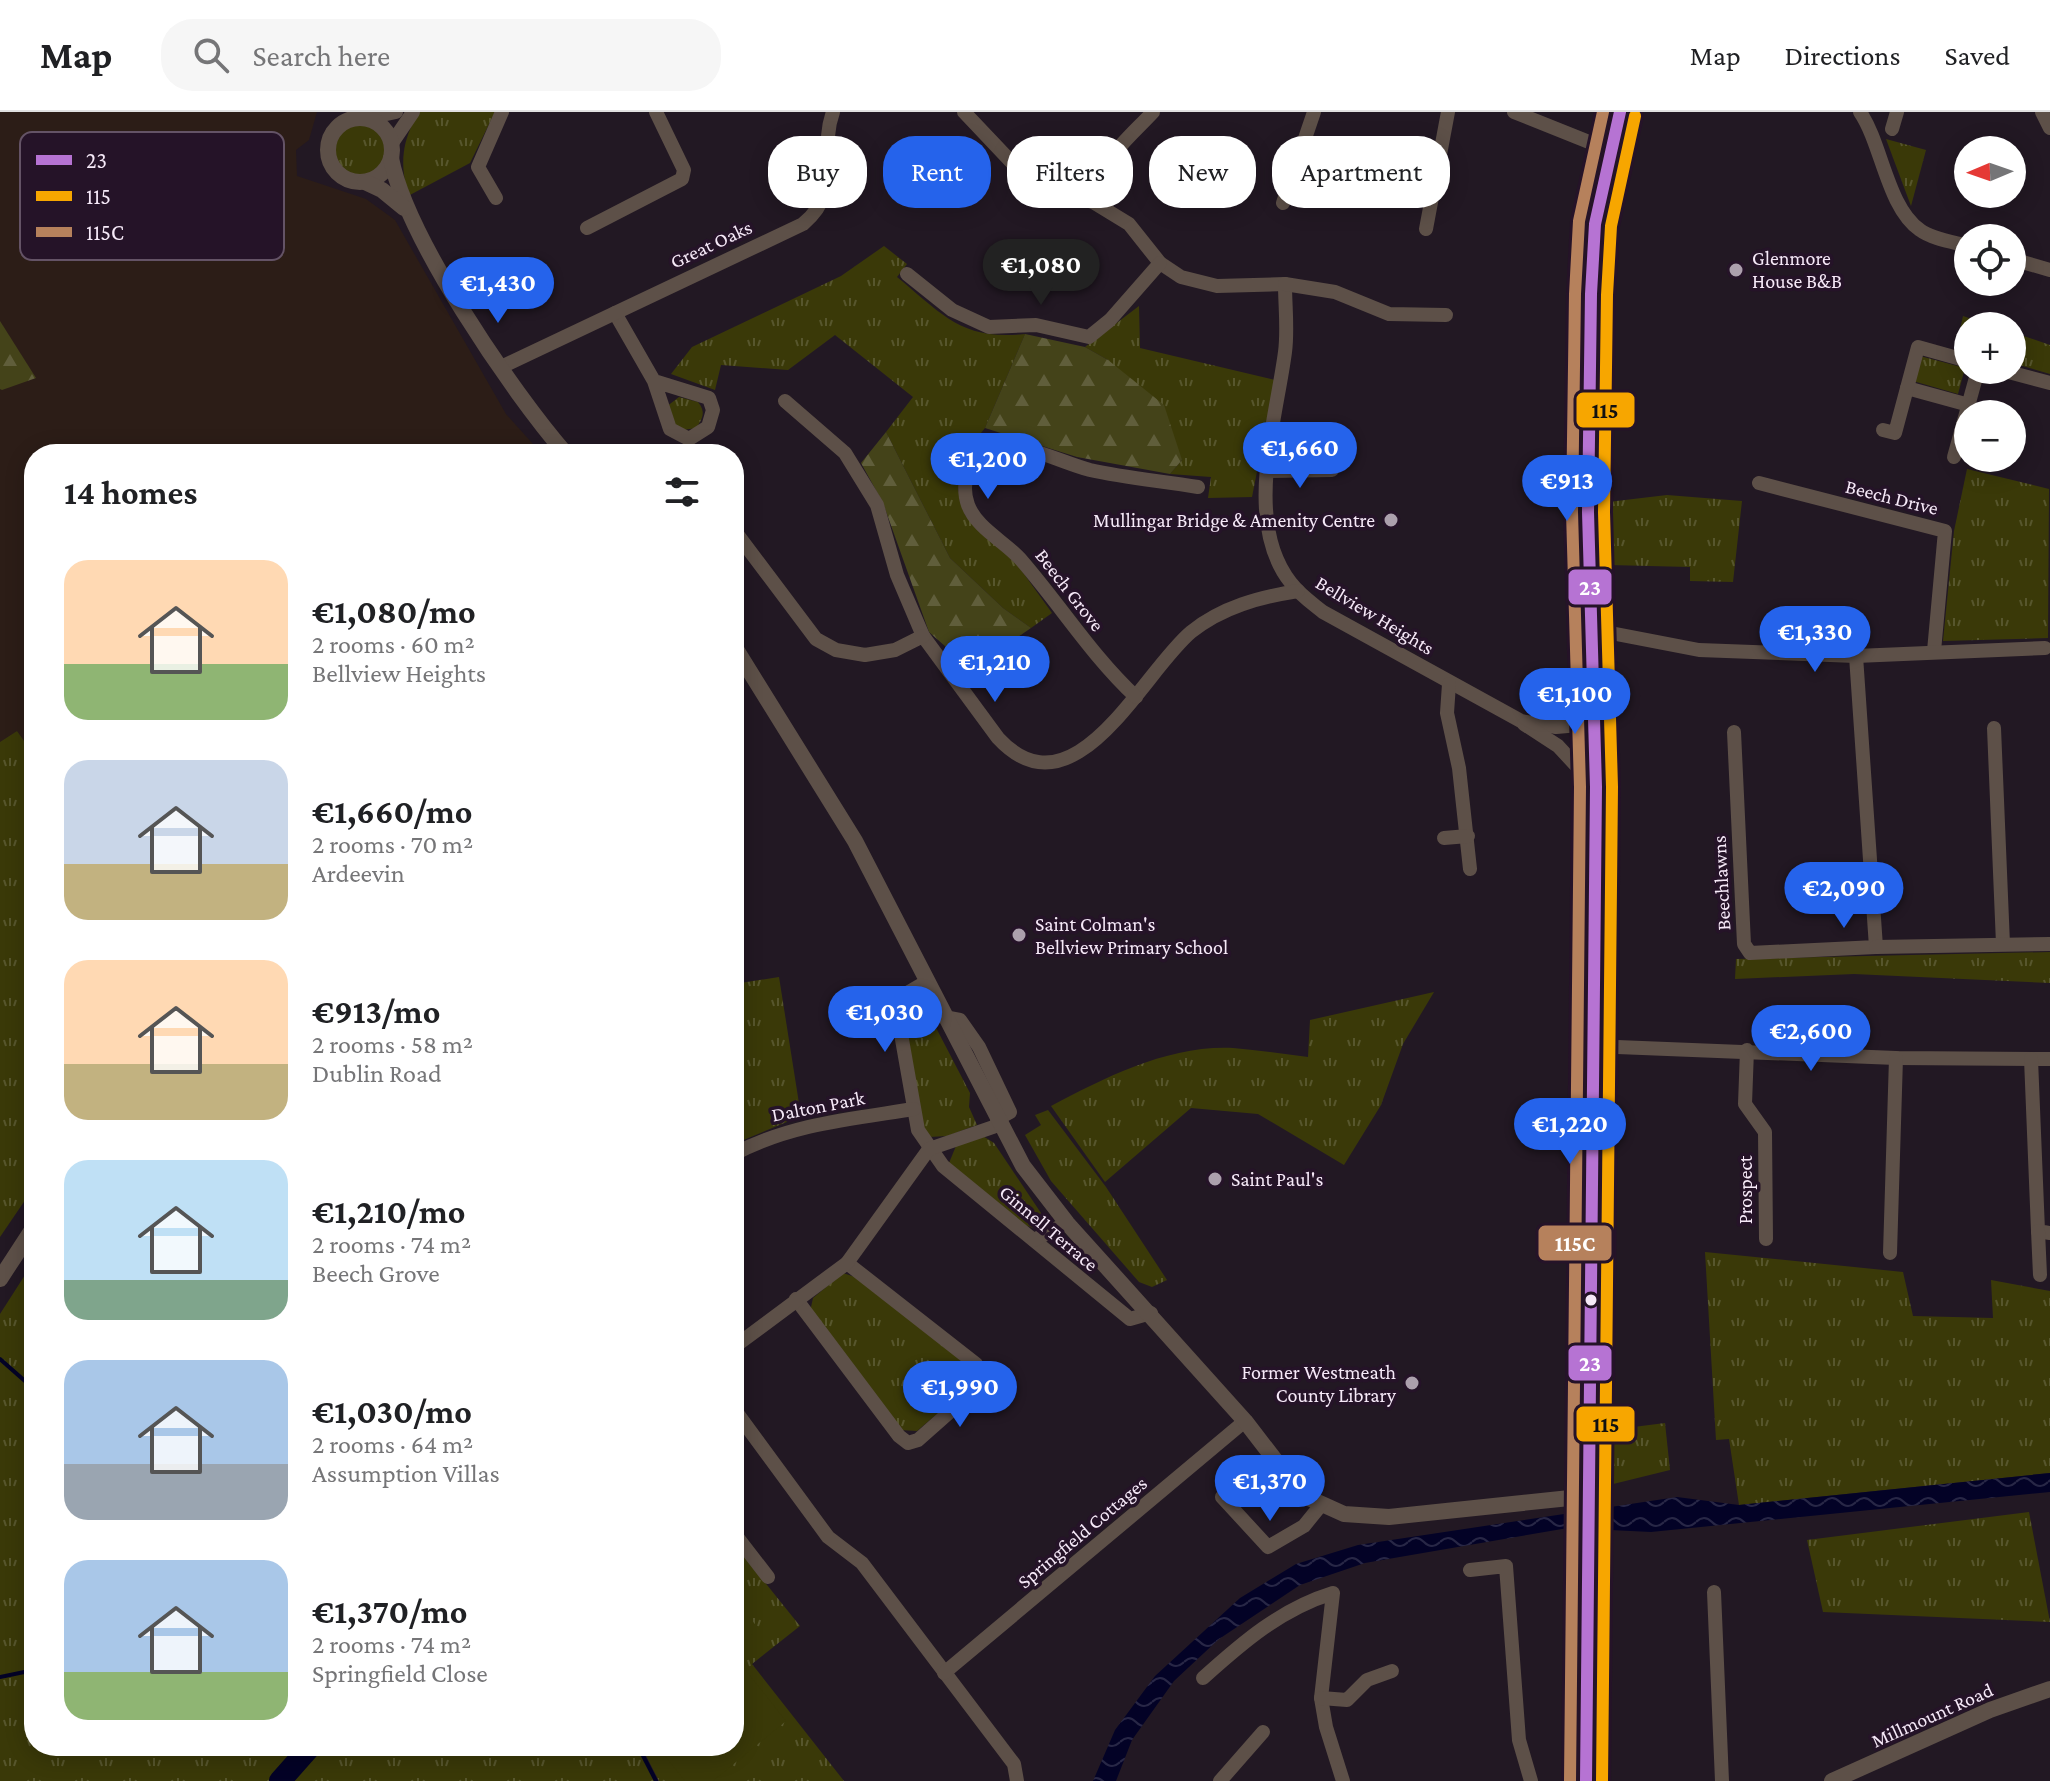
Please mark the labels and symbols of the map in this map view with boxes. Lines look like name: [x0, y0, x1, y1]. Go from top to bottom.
legend: [20, 132, 284, 260]
north arrow: [1954, 136, 2026, 208]
text: 23: [86, 148, 107, 173]
text: 115: [86, 184, 111, 209]
street label: Great Oaks: [667, 215, 756, 273]
text: 115C: [86, 220, 124, 245]
pin: €1,080: [976, 239, 1106, 307]
place label: Glenmore House B&B: [1752, 247, 1842, 292]
pin: €1,430: [433, 257, 563, 325]
marker: Glenmore House B&B: [1727, 261, 1745, 279]
line badge: 115: [1575, 391, 1636, 429]
text: 115: [1591, 398, 1619, 423]
pin: €1,660: [1235, 422, 1365, 490]
pin: €1,200: [923, 433, 1053, 501]
pin: €913: [1520, 455, 1614, 523]
street label: Beech Drive: [1843, 475, 1941, 519]
place label: Mullingar Bridge & Amenity Centre: [1093, 509, 1375, 532]
marker: Mullingar Bridge & Amenity Centre: [1382, 511, 1400, 529]
street label: Beech Grove: [1031, 545, 1109, 636]
line badge: 23: [1567, 568, 1613, 606]
street label: Bellview Heights: [1311, 571, 1438, 660]
text: 23: [1579, 575, 1601, 600]
pin: €1,330: [1750, 606, 1880, 674]
pin: €1,210: [930, 636, 1060, 704]
pin: €1,100: [1510, 668, 1640, 736]
street label: Beechlawns: [1708, 835, 1734, 931]
pin: €2,090: [1779, 862, 1909, 930]
place label: Saint Colman's Bellview Primary School: [1035, 913, 1228, 959]
marker: Saint Colman's Bellview Primary School: [1010, 926, 1028, 944]
pin: €1,030: [820, 986, 950, 1054]
pin: €2,600: [1746, 1005, 1876, 1073]
street label: Dalton Park: [770, 1086, 867, 1126]
pin: €1,220: [1505, 1098, 1635, 1166]
street label: Prospect: [1734, 1155, 1757, 1224]
place label: Saint Paul's: [1231, 1168, 1323, 1190]
marker: Saint Paul's: [1206, 1170, 1224, 1188]
street label: Ginnell Terrace: [995, 1181, 1103, 1276]
line badge: 115C: [1537, 1224, 1613, 1262]
text: 115C: [1555, 1231, 1595, 1256]
unlabelled marker: [1583, 1292, 1599, 1308]
line badge: 23: [1567, 1344, 1613, 1382]
text: 23: [1579, 1351, 1601, 1376]
pin: €1,990: [895, 1361, 1025, 1429]
place label: Former Westmeath County Library: [1242, 1361, 1397, 1407]
marker: Former Westmeath County Library: [1403, 1374, 1421, 1392]
line badge: 115: [1575, 1405, 1636, 1443]
text: 115: [1592, 1412, 1620, 1437]
pin: €1,370: [1205, 1455, 1335, 1523]
street label: Springfield Cottages: [1013, 1471, 1152, 1593]
street label: Millmount Road: [1868, 1678, 1997, 1752]

